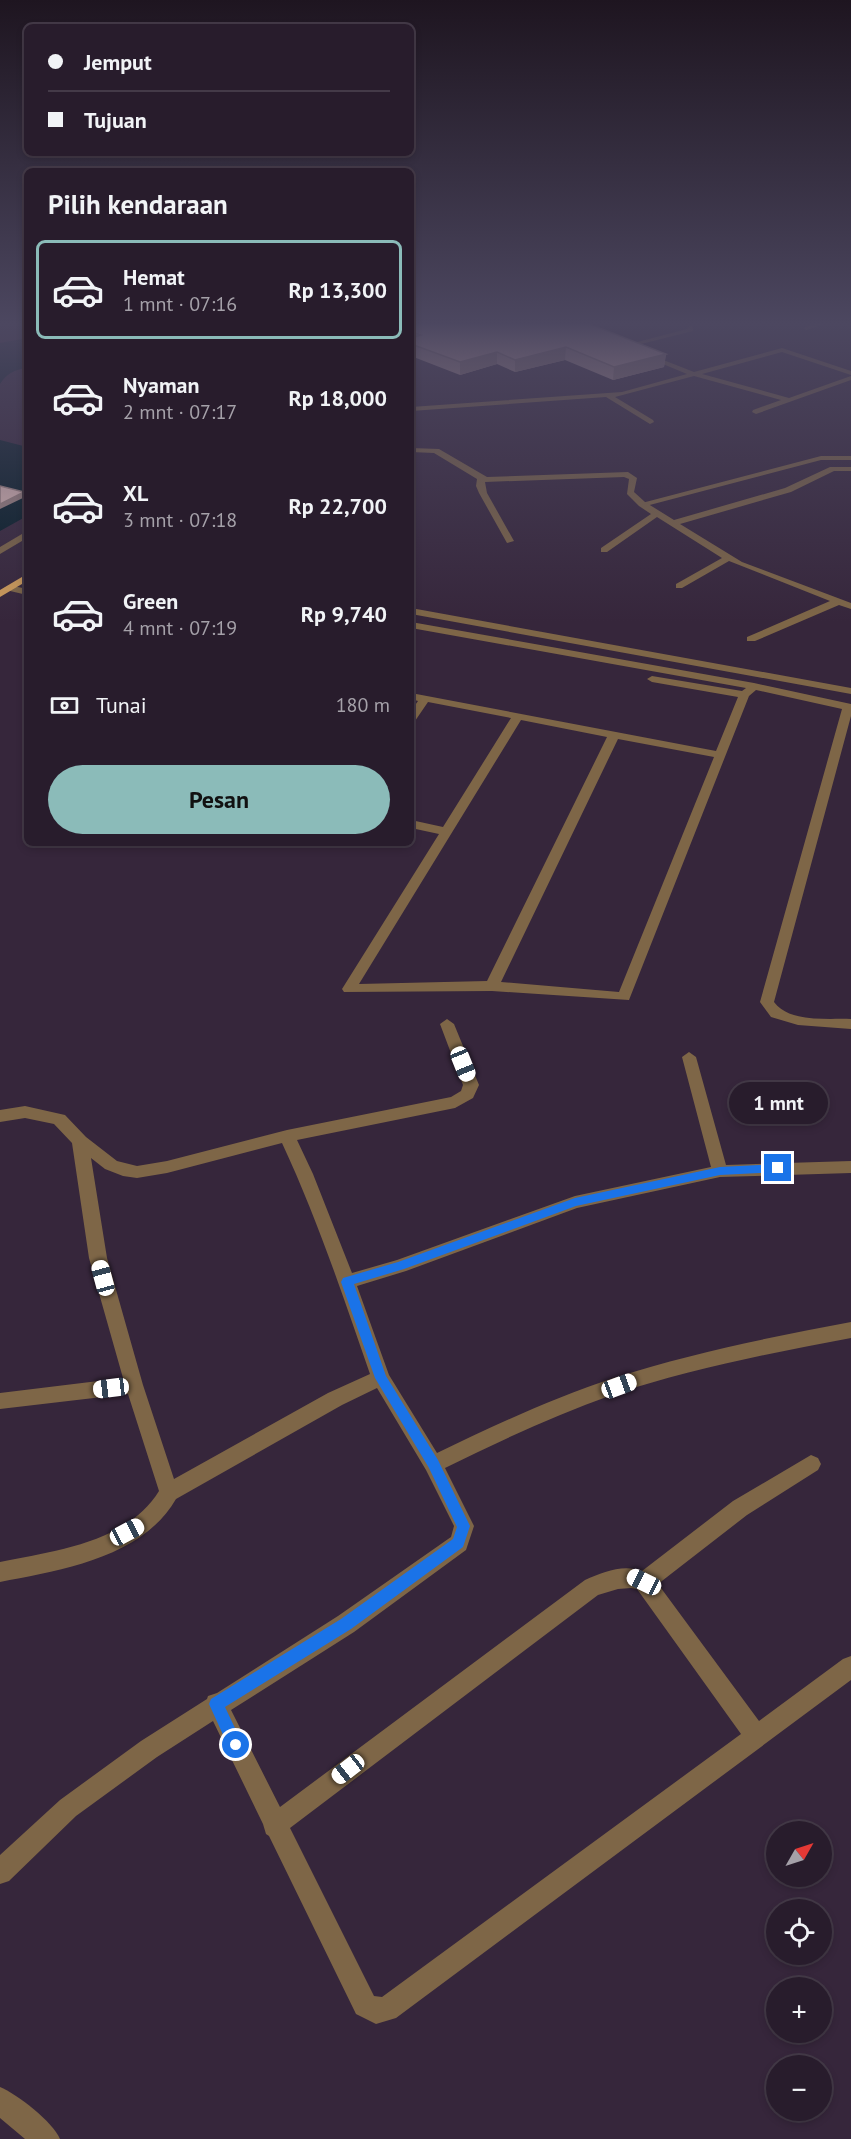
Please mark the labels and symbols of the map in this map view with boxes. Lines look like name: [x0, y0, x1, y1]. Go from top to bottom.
car: [448, 1044, 478, 1084]
callout: 1 mnt: [728, 1081, 828, 1123]
route end: [764, 1154, 791, 1181]
car: [90, 1258, 116, 1298]
car: [599, 1371, 639, 1401]
car: [92, 1377, 130, 1399]
car: [107, 1516, 147, 1548]
car: [624, 1566, 664, 1598]
route start: [222, 1731, 249, 1758]
car: [328, 1751, 368, 1787]
north arrow: [766, 1821, 832, 1887]

